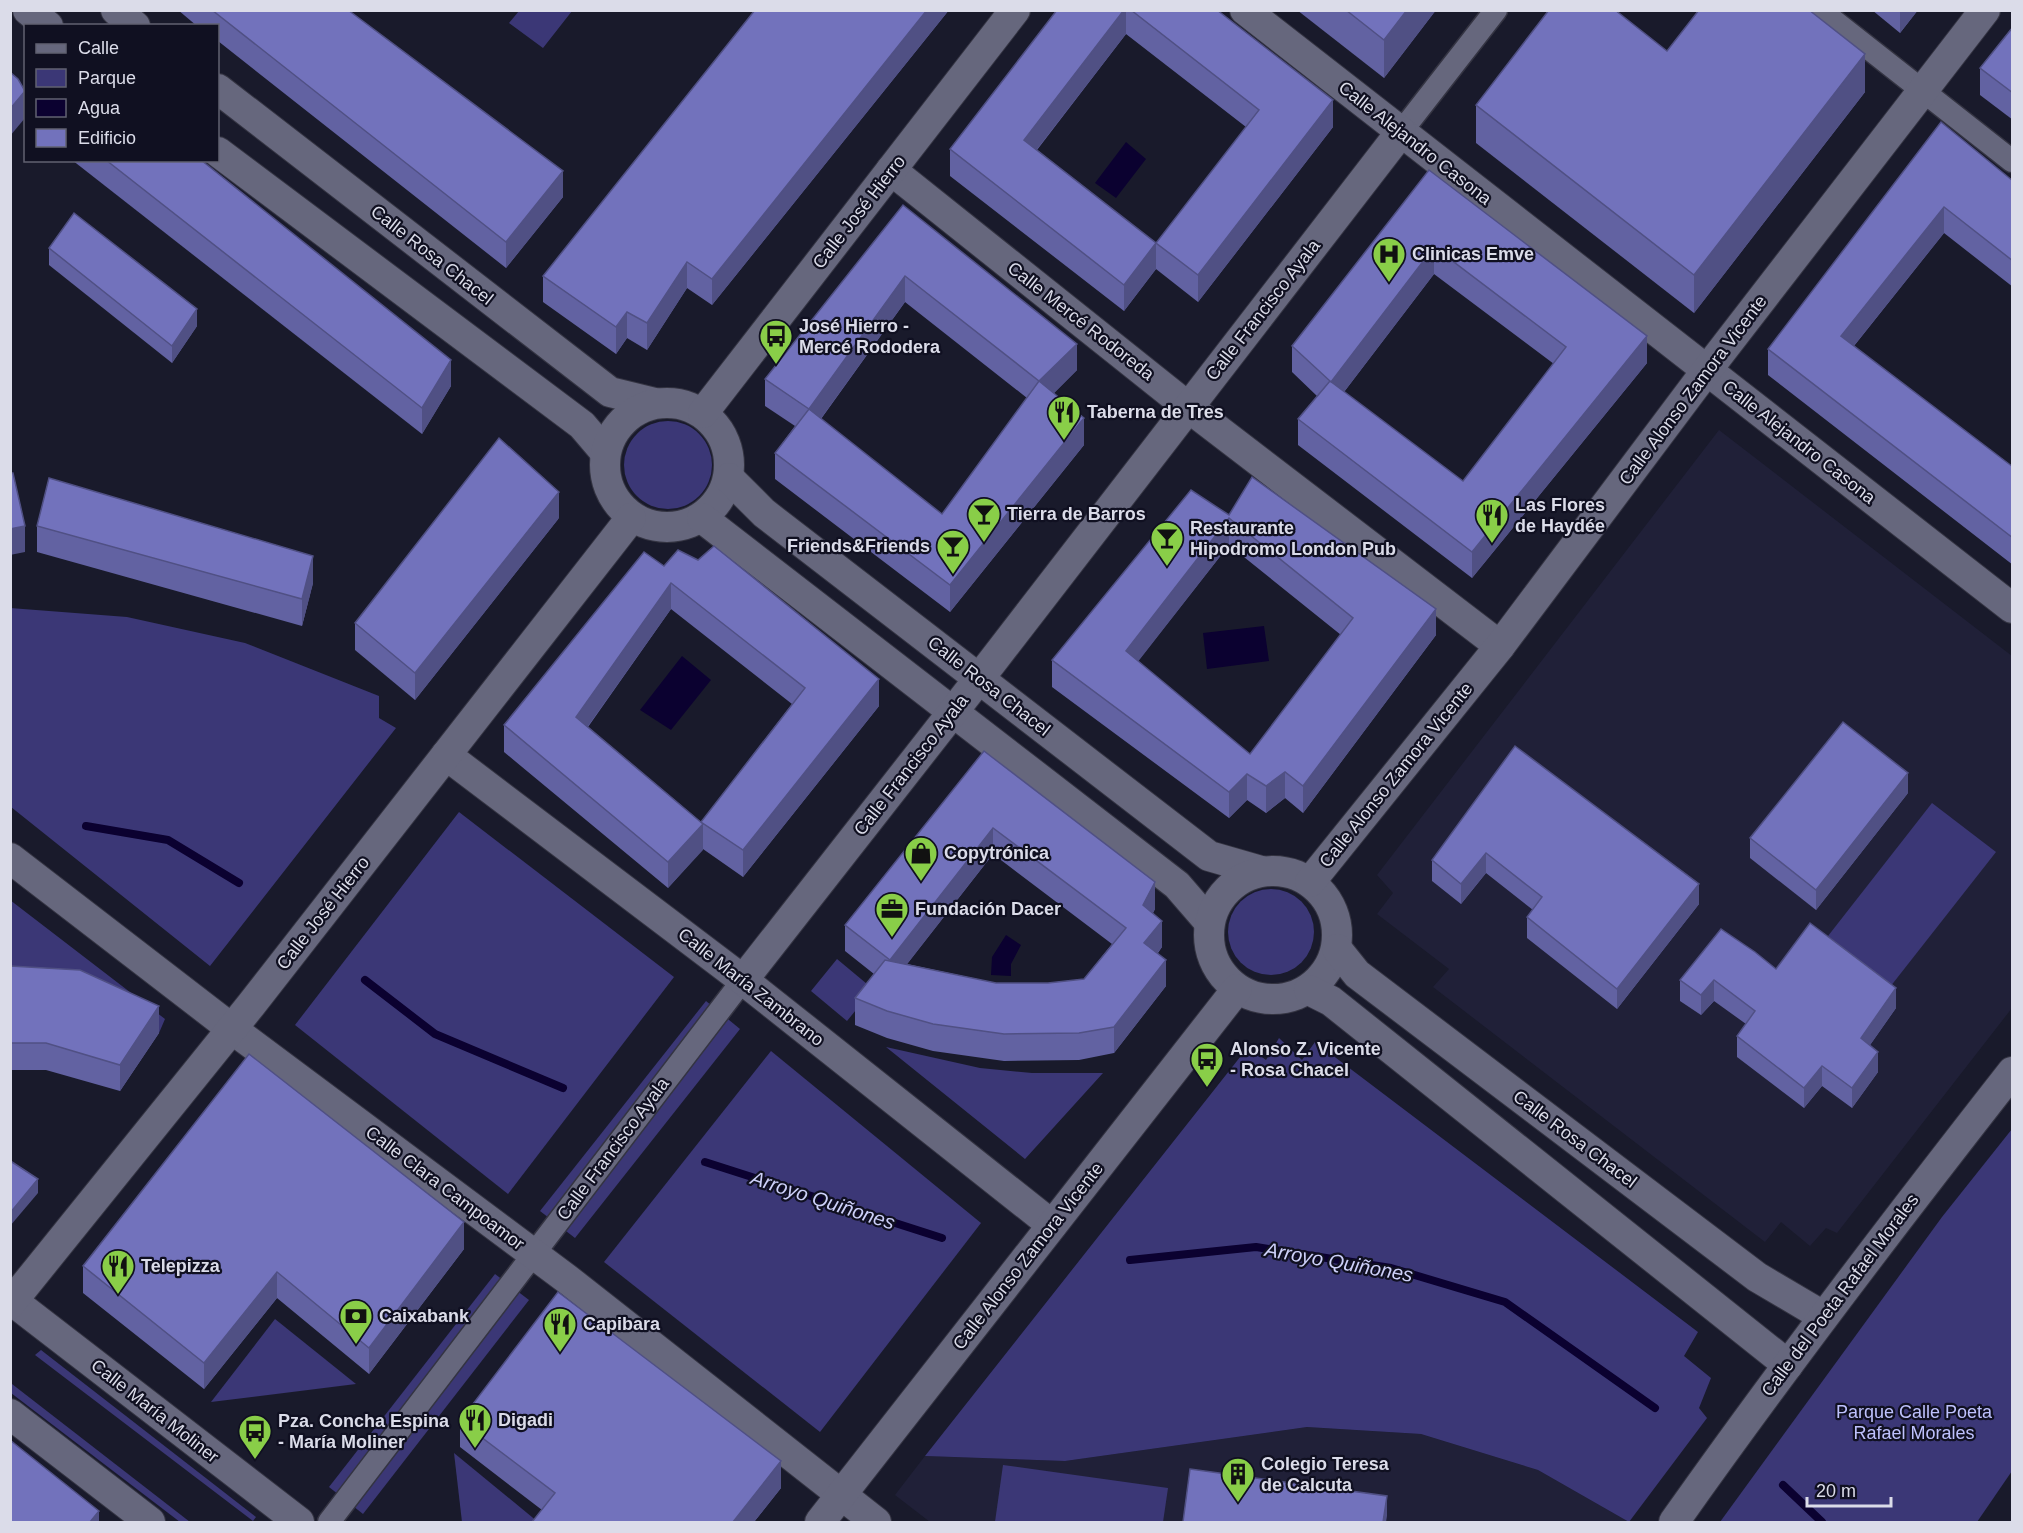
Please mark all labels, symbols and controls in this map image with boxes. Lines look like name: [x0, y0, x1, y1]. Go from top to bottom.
legend: [24, 24, 219, 162]
text: Calle: [78, 38, 119, 58]
text: Parque: [78, 68, 136, 88]
street label: Calle Alejandro Casona: [1335, 77, 1496, 209]
text: Agua: [78, 98, 121, 118]
text: Edificio: [78, 128, 136, 148]
street label: Calle José Hierro: [809, 151, 909, 273]
street label: Calle Rosa Chacel: [367, 201, 497, 309]
street label: Calle Francisco Ayala: [1202, 235, 1325, 384]
hospital icon: Clinicas Emve: [1371, 236, 1407, 283]
place label: Clinicas Emve: [1412, 244, 1534, 264]
street label: Calle Mercé Rodoreda: [1004, 258, 1159, 385]
street label: Calle Alonso Zamora Vicente: [1615, 291, 1771, 489]
place label: José Hierro - Mercé Rododera: [799, 316, 941, 357]
bus stop icon: José Hierro - Mercé Rododera: [758, 318, 794, 365]
street label: Calle Alejandro Casona: [1719, 376, 1880, 508]
restaurant icon: Taberna de Tres: [1046, 394, 1082, 441]
place label: Taberna de Tres: [1087, 402, 1224, 422]
place label: Las Flores de Haydée: [1515, 495, 1605, 536]
bar icon: Tierra de Barros: [966, 496, 1002, 543]
restaurant icon: Las Flores de Haydée: [1474, 497, 1510, 544]
place label: Tierra de Barros: [1007, 504, 1146, 524]
place label: Restaurante Hipodromo London Pub: [1190, 518, 1396, 559]
bar icon: Restaurante Hipodromo London Pub: [1149, 520, 1185, 567]
bar icon: Friends&Friends: [935, 528, 971, 575]
place label: Friends&Friends: [787, 536, 930, 556]
street label: Calle Rosa Chacel: [924, 632, 1054, 740]
street label: Calle Alonso Zamora Vicente: [1315, 679, 1477, 871]
street label: Calle Francisco Ayala: [850, 690, 973, 839]
shop icon: Copytrónica: [903, 835, 939, 882]
place label: Copytrónica: [944, 843, 1050, 863]
street label: Calle José Hierro: [273, 852, 373, 974]
office icon: Fundación Dacer: [874, 891, 910, 938]
place label: Fundación Dacer: [915, 899, 1061, 919]
street label: Calle María Zambrano: [674, 924, 828, 1050]
place label: Alonso Z. Vicente - Rosa Chacel: [1230, 1039, 1381, 1080]
bus stop icon: Alonso Z. Vicente - Rosa Chacel: [1189, 1041, 1225, 1088]
street label: Calle Francisco Ayala: [553, 1073, 674, 1224]
street label: Calle Rosa Chacel: [1509, 1086, 1641, 1192]
street label: Calle Clara Campoamor: [362, 1122, 528, 1254]
street label: Calle Alonso Zamora Vicente: [949, 1159, 1107, 1353]
water label: Arroyo Quiñones: [747, 1166, 898, 1234]
street label: Calle del Poeta Rafael Morales: [1757, 1190, 1923, 1400]
water label: Arroyo Quiñones: [1262, 1238, 1415, 1286]
restaurant icon: Telepizza: [100, 1248, 136, 1295]
place label: Telepizza: [141, 1256, 221, 1276]
bank icon: Caixabank: [338, 1298, 374, 1345]
place label: Caixabank: [379, 1306, 470, 1326]
restaurant icon: Capibara: [542, 1306, 578, 1353]
place label: Capibara: [583, 1314, 661, 1334]
street label: Calle María Moliner: [87, 1355, 223, 1467]
restaurant icon: Digadi: [457, 1402, 493, 1449]
park label: Parque Calle Poeta Rafael Morales: [1836, 1402, 1993, 1443]
place label: Digadi: [498, 1410, 553, 1430]
place label: Pza. Concha Espina - María Moliner: [278, 1411, 450, 1452]
bus stop icon: Pza. Concha Espina - María Moliner: [237, 1413, 273, 1460]
place label: Colegio Teresa de Calcuta: [1261, 1454, 1390, 1495]
building icon: Colegio Teresa de Calcuta: [1220, 1456, 1256, 1503]
scale bar: [1807, 1470, 1891, 1508]
text: 20 m: [1816, 1481, 1856, 1501]

